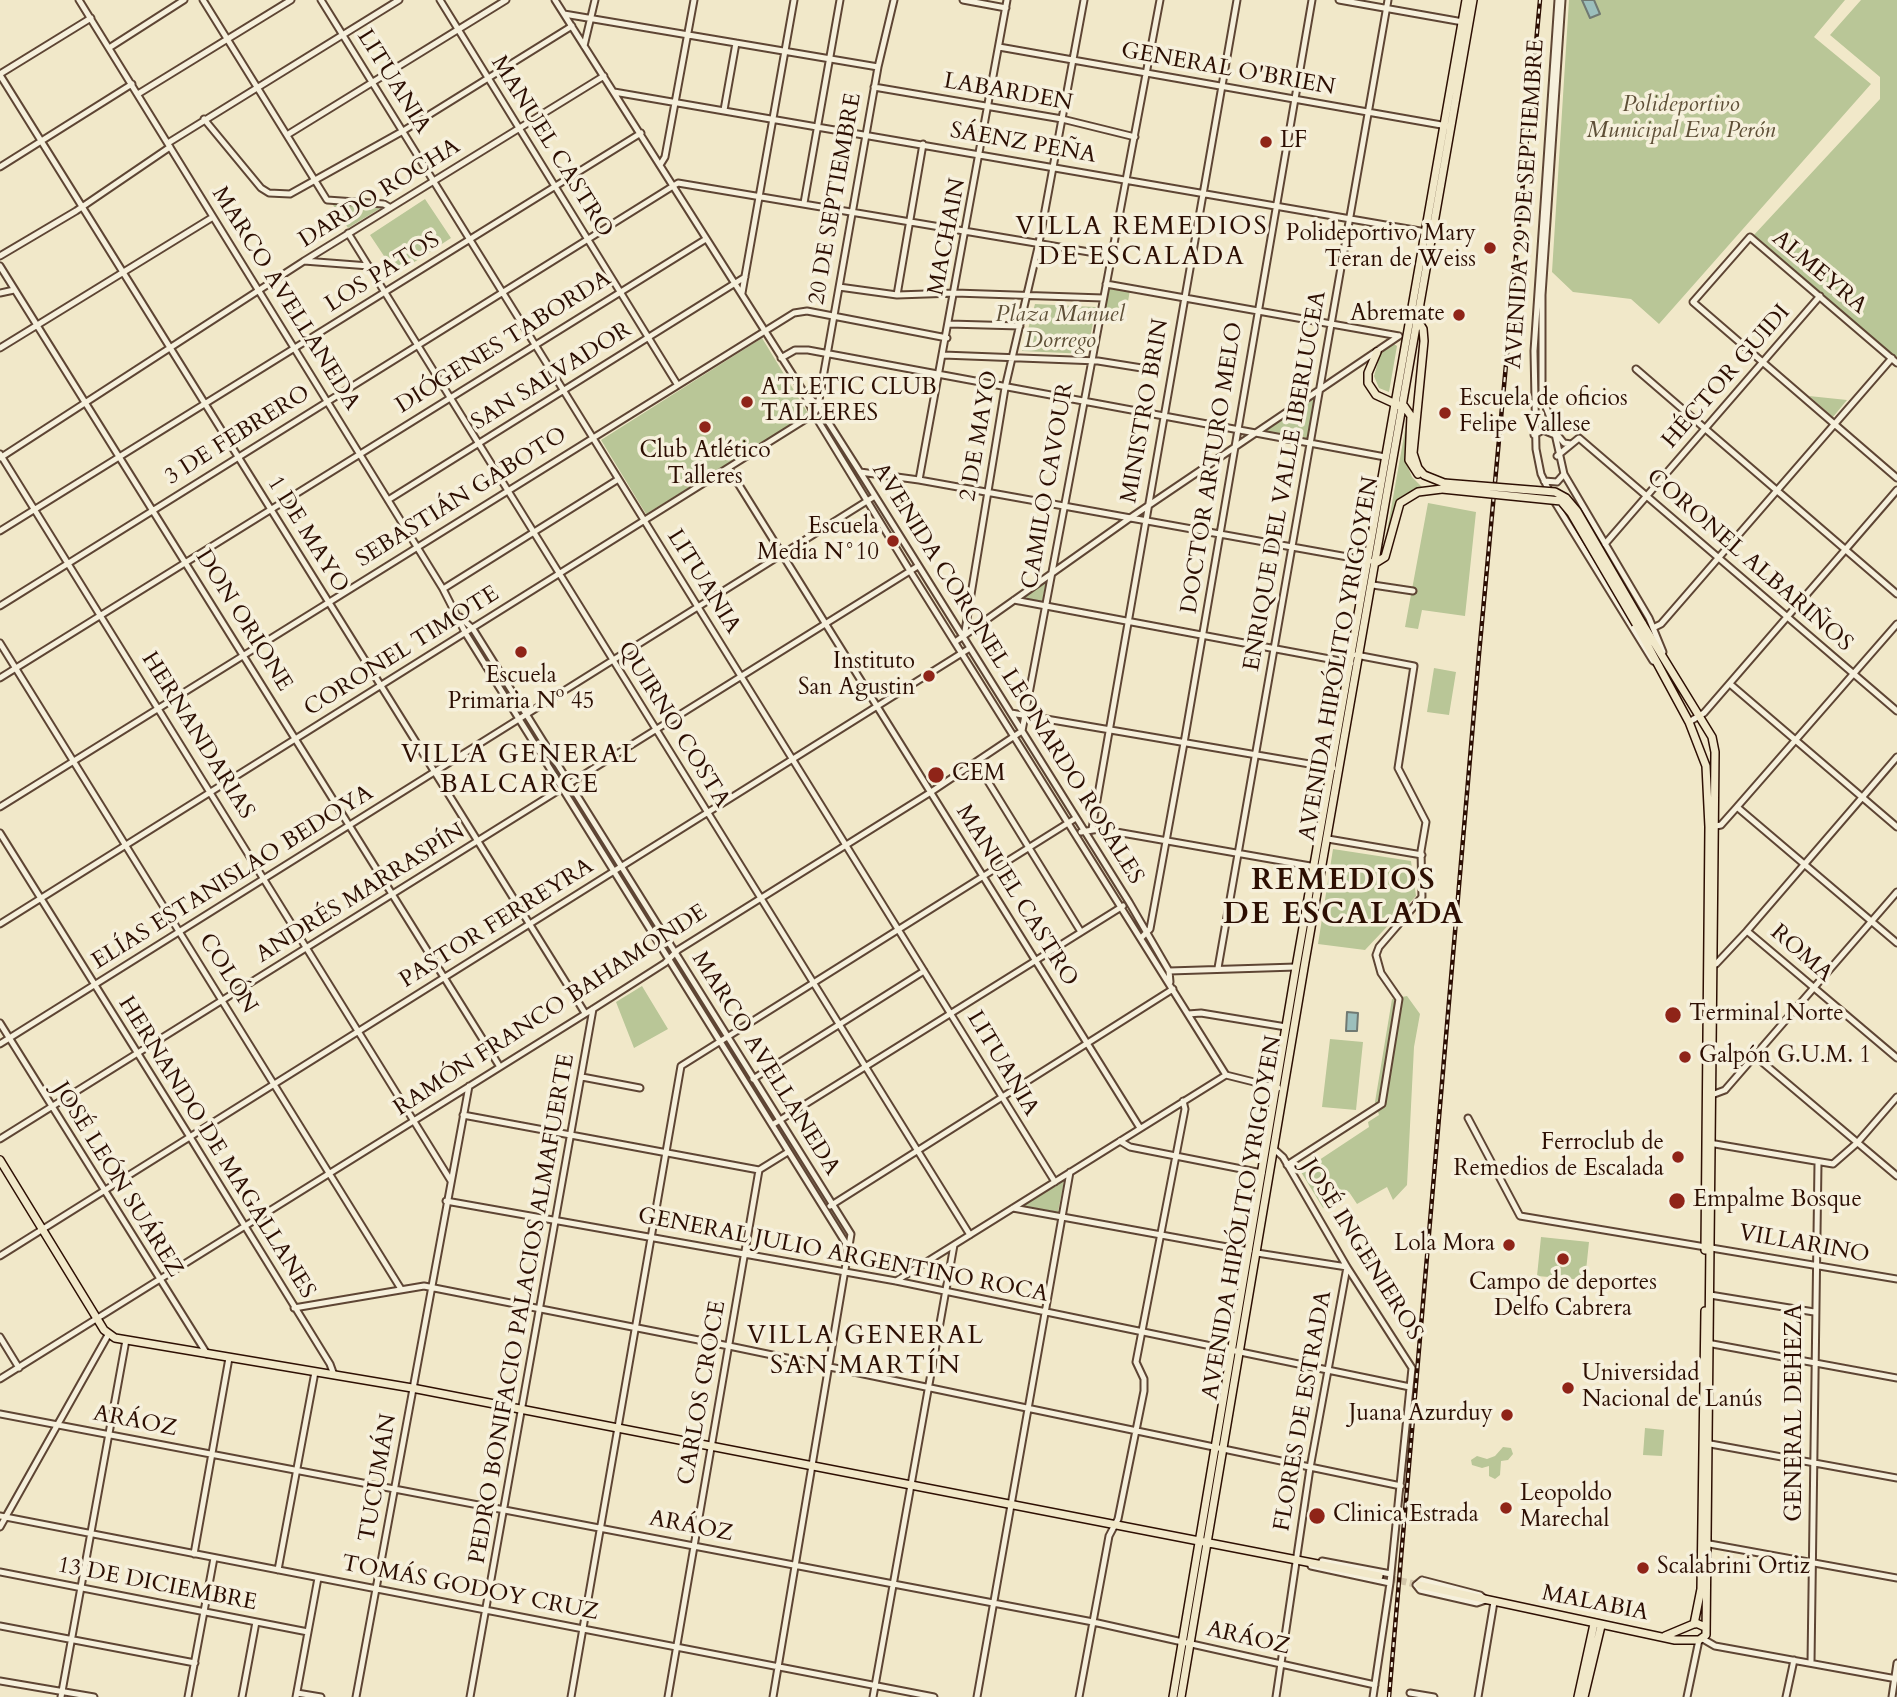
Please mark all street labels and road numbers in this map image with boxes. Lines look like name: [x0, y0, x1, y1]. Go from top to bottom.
street label: LITUANIA: [350, 25, 436, 139]
street label: GENERAL O'BRIEN: [1119, 38, 1337, 102]
street label: AVENIDA 29 DE SEPTIEMBRE: [1501, 38, 1551, 370]
street label: MANUEL CASTRO: [484, 51, 618, 243]
street label: LABARDEN: [941, 68, 1075, 118]
street label: 20 DE SEPTIEMBRE: [804, 91, 868, 307]
street label: SÁENZ PEÑA: [948, 118, 1098, 170]
street label: DARDO ROCHA: [294, 133, 466, 255]
street label: MACHAIN: [923, 176, 973, 298]
street label: MARCO AVELLANEDA: [205, 182, 365, 416]
street label: ALMEYRA: [1766, 225, 1872, 321]
street label: LOS PATOS: [321, 227, 445, 319]
street label: DIÓGENES TABORDA: [391, 266, 617, 420]
street label: ENRIQUE DEL VALLE IBERLUCEA: [1239, 289, 1333, 673]
street label: HÉCTOR GUIDI: [1657, 300, 1797, 454]
street label: SAN SALVADOR: [467, 317, 637, 437]
street label: MINISTRO BRIN: [1116, 317, 1176, 505]
street label: DOCTOR ARTURO MELO: [1176, 320, 1250, 616]
street label: 2 DE MAYO: [955, 369, 1005, 503]
street label: 3 DE FEBRERO: [160, 380, 316, 492]
street label: CAMILO CAVOUR: [1017, 381, 1081, 591]
street label: SEBASTIÁN GABOTO: [352, 422, 572, 574]
street label: AVENIDA CORONEL LEONARDO ROSALES: [865, 458, 1149, 890]
street label: CORONEL ALBARIÑOS: [1640, 464, 1858, 658]
street label: 1 DE MAYO: [260, 472, 354, 598]
street label: AVENIDA HIPÓLITO YRIGOYEN: [1294, 475, 1386, 843]
street label: LITUANIA: [660, 525, 746, 639]
street label: DON ORIONE: [188, 545, 298, 697]
street label: CORONEL TIMOTE: [299, 581, 505, 723]
street label: QUIRNO COSTA: [611, 637, 735, 813]
street label: HERNANDARIAS: [135, 647, 259, 825]
street label: ELÍAS ESTANISLAO BEDOYA: [87, 780, 379, 976]
street label: MANUEL CASTRO: [949, 800, 1083, 992]
street label: ANDRÉS MARRASPÍN: [251, 818, 471, 970]
street label: PASTOR FERREYRA: [395, 853, 599, 995]
street label: RAMÓN FRANCO BAHAMONDE: [389, 899, 713, 1123]
street label: ROMA: [1764, 919, 1838, 989]
street label: COLÓN: [192, 929, 262, 1019]
street label: MARCO AVELLANEDA: [685, 947, 845, 1181]
street label: HERNANDO DE MAGALLANES: [111, 992, 321, 1304]
street label: LITUANIA: [960, 1006, 1044, 1122]
street label: AVENIDA HIPÓLITO YRIGOYEN: [1197, 1034, 1289, 1402]
street label: PEDRO BONIFACIO PALACIOS ALMAFUERTE: [465, 1052, 581, 1566]
street label: JOSÉ LEÓN SUÁREZ: [46, 1077, 188, 1283]
street label: JOSÉ INGENIEROS: [1294, 1154, 1428, 1346]
street label: GENERAL JULIO ARGENTINO ROCA: [635, 1203, 1051, 1309]
street label: VILLARINO: [1736, 1220, 1872, 1270]
street label: FLORES DE ESTRADA: [1269, 1289, 1339, 1533]
street label: CARLOS CROCE: [673, 1299, 733, 1487]
street label: GENERAL DEHEZA: [1782, 1304, 1810, 1522]
street label: ARÁOZ: [91, 1400, 179, 1444]
street label: TUCUMÁN: [354, 1412, 404, 1544]
street label: ARÁOZ: [647, 1505, 735, 1549]
street label: TOMÁS GODOY CRUZ: [339, 1551, 601, 1627]
street label: 13 DE DICIEMBRE: [55, 1552, 259, 1618]
street label: MALABIA: [1539, 1580, 1651, 1628]
street label: ARÁOZ: [1204, 1616, 1292, 1662]

